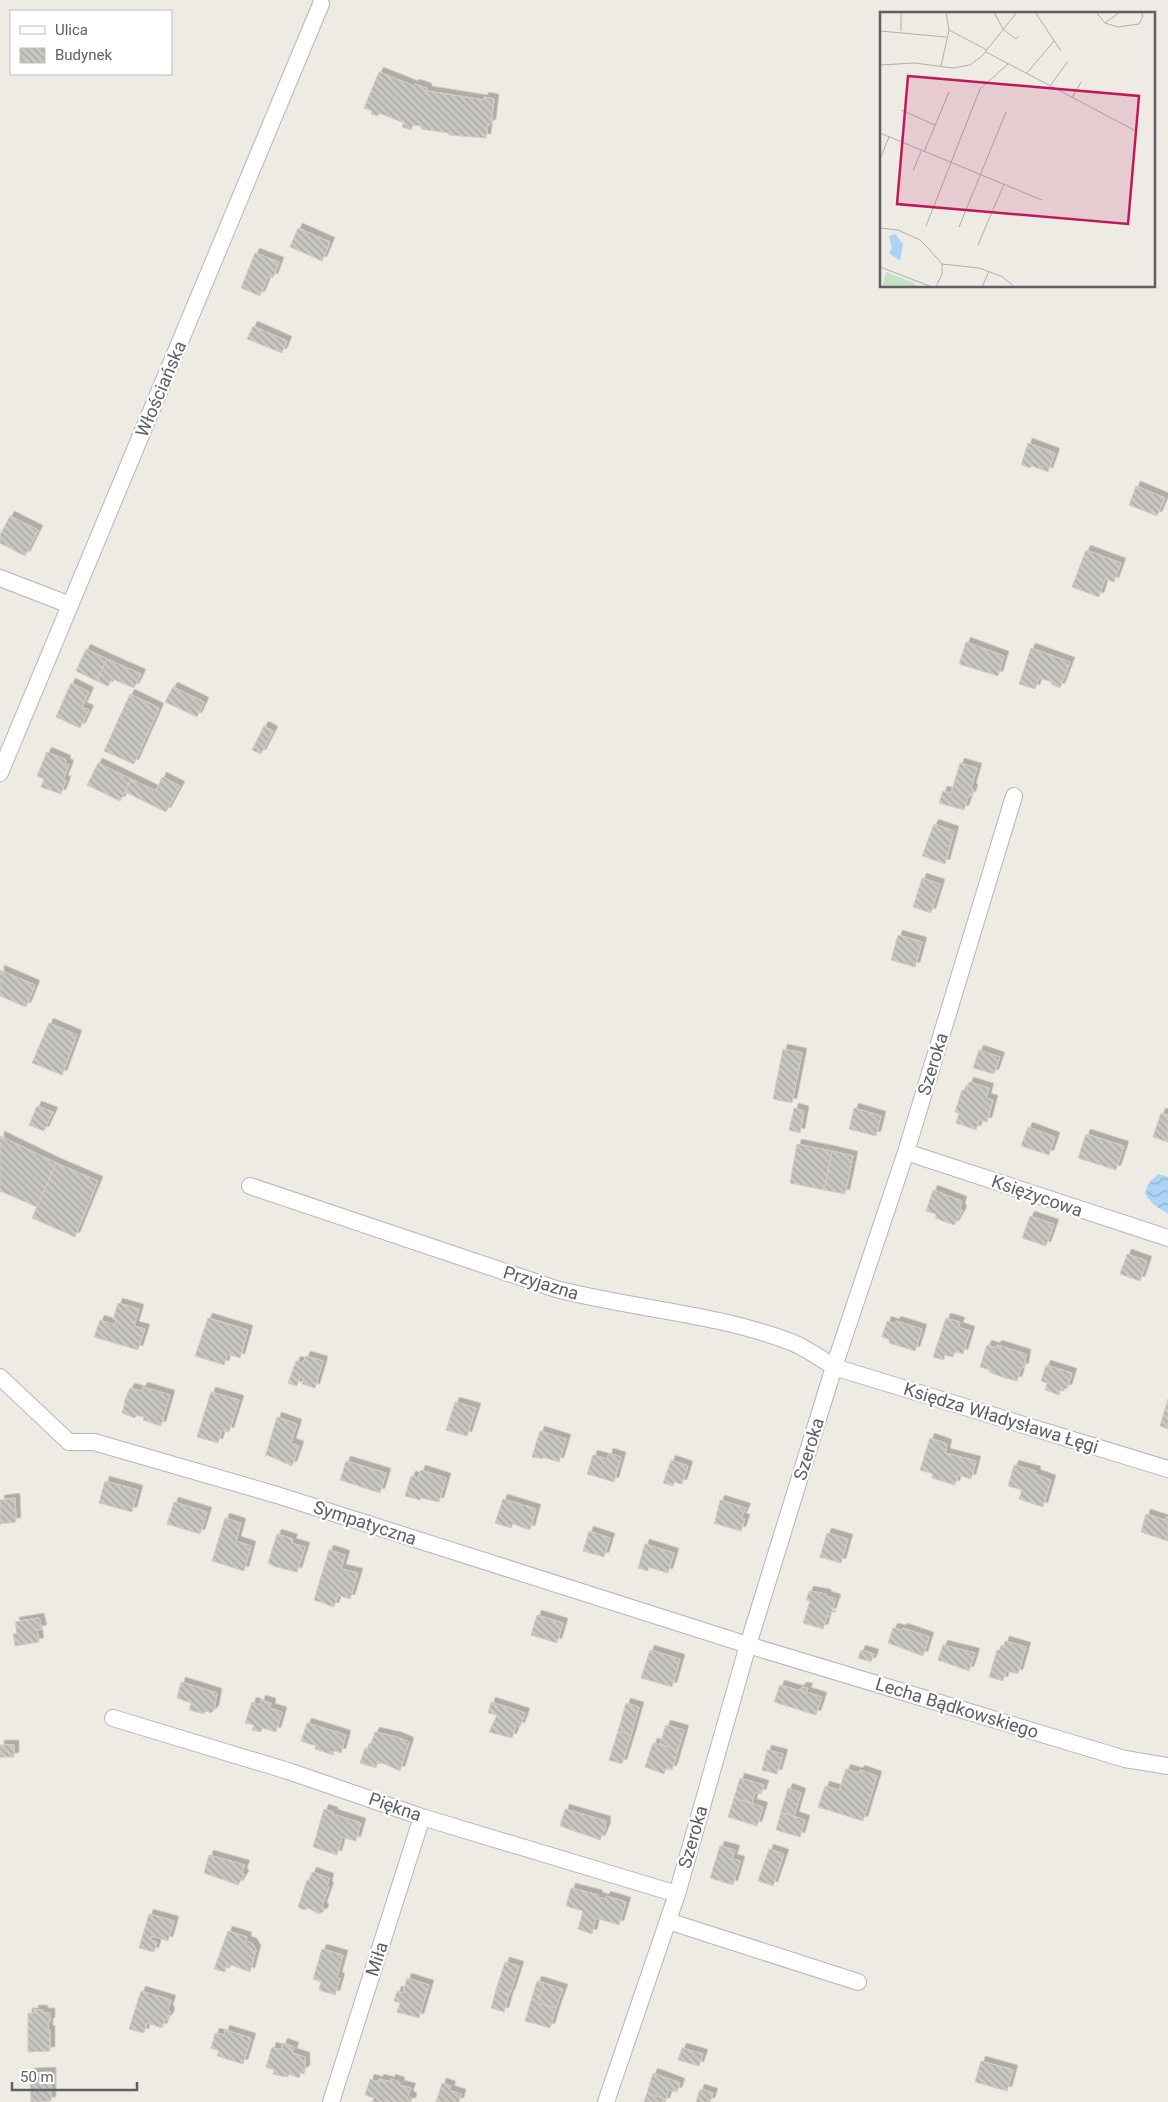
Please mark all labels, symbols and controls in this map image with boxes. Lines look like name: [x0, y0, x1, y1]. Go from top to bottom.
legend: [10, 10, 172, 75]
inset map: [880, 12, 1156, 288]
text: Ulica: [55, 21, 88, 39]
text: Budynek: [55, 46, 112, 64]
street label: Włościańska: [131, 338, 190, 440]
street label: Szeroka: [913, 1030, 952, 1098]
street label: Księżycowa: [989, 1170, 1085, 1221]
street label: Przyjazna: [501, 1261, 581, 1304]
street label: Księdza Władysława Łęgi: [901, 1378, 1101, 1457]
street label: Szeroka: [789, 1415, 828, 1483]
street label: Sympatyczna: [311, 1496, 419, 1549]
street label: Lecha Bądkowskiego: [873, 1673, 1041, 1742]
street label: Piękna: [366, 1788, 424, 1825]
street label: Szeroka: [674, 1803, 711, 1871]
street label: Miła: [361, 1939, 392, 1979]
scale bar: [12, 2060, 138, 2092]
text: 50 m: [20, 2068, 54, 2086]

